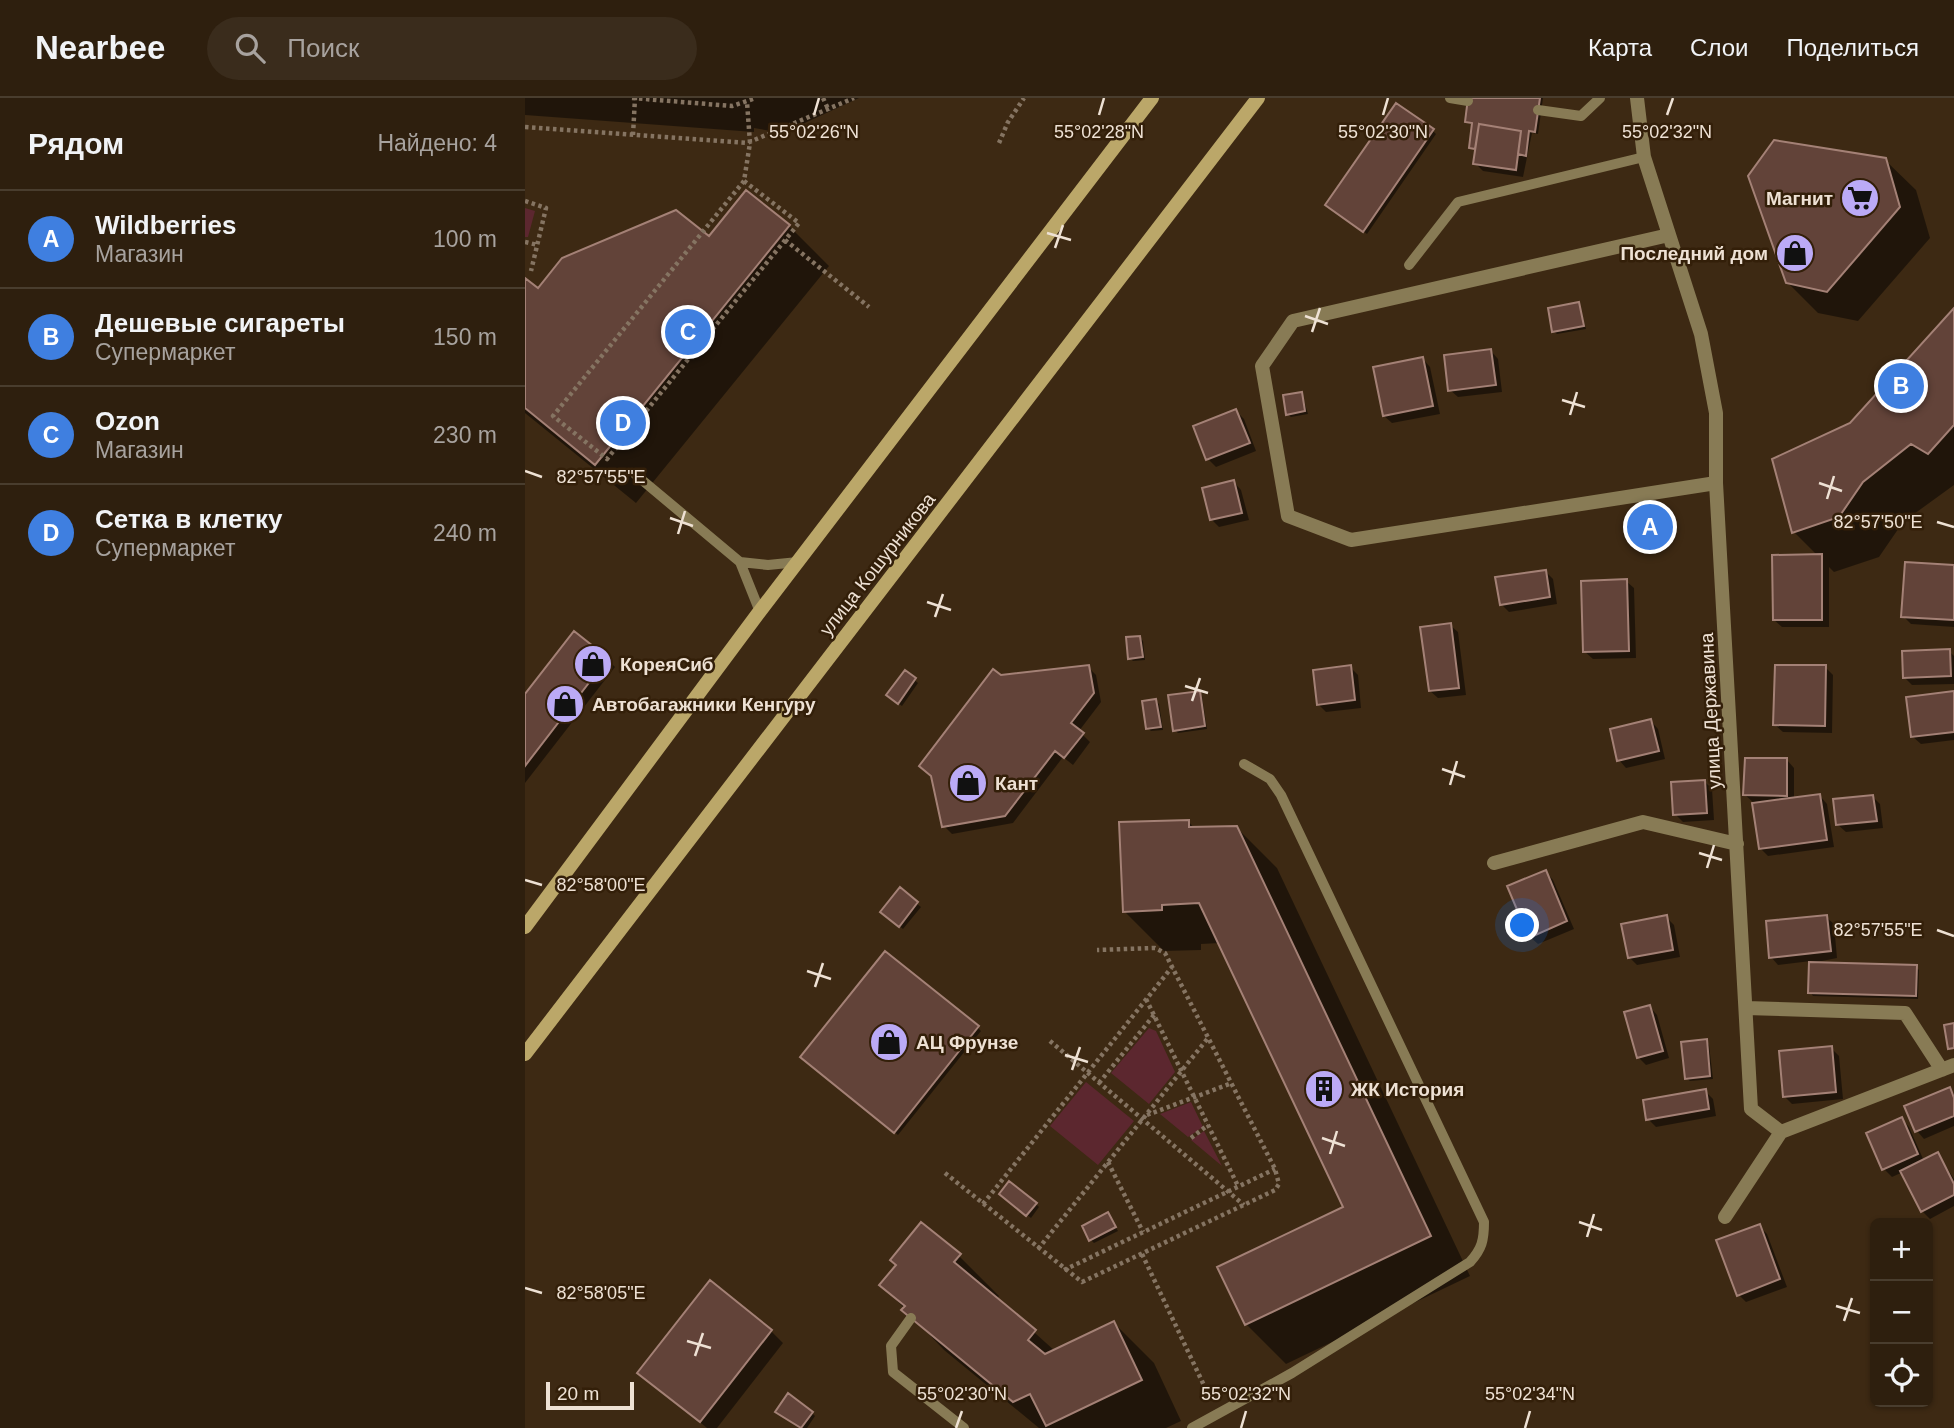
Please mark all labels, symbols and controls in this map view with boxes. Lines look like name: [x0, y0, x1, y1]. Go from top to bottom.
search box: [207, 17, 697, 80]
text: Nearbee: [35, 29, 165, 66]
icon: search: [231, 29, 269, 67]
text: Поиск: [287, 33, 359, 63]
text: Карта: [1588, 34, 1652, 61]
text: Слои: [1690, 34, 1748, 61]
text: Поделиться: [1786, 34, 1919, 61]
text: 55°02'26"N: [769, 122, 859, 142]
text: 55°02'28"N: [1054, 122, 1144, 142]
text: 55°02'30"N: [1338, 122, 1428, 142]
text: 55°02'32"N: [1622, 122, 1712, 142]
text: Рядом: [28, 127, 124, 160]
text: Найдено: 4: [377, 130, 497, 156]
supermarket icon: Магнит: [1839, 177, 1881, 219]
place label: Магнит: [1766, 188, 1833, 209]
text: Wildberries: [95, 210, 236, 240]
text: A: [43, 226, 59, 252]
text: 100 m: [433, 226, 497, 252]
shop icon: Последний дом: [1774, 232, 1816, 274]
text: Магазин: [95, 241, 184, 267]
place label: Последний дом: [1620, 243, 1768, 264]
pin: C: [665, 306, 711, 358]
text: Дешевые сигареты: [95, 308, 345, 338]
text: B: [43, 324, 59, 350]
text: 150 m: [433, 324, 497, 350]
text: Супермаркет: [95, 339, 235, 365]
pin: B: [1878, 360, 1924, 412]
pin: D: [600, 397, 646, 449]
text: Ozon: [95, 406, 160, 436]
text: C: [43, 422, 59, 448]
text: 230 m: [433, 422, 497, 448]
text: Магазин: [95, 437, 184, 463]
text: 82°57'55"E: [556, 467, 646, 487]
street label: улица Кошурникова: [815, 489, 940, 640]
pin: A: [1627, 501, 1673, 553]
text: Сетка в клетку: [95, 504, 282, 534]
text: 82°57'50"E: [1833, 512, 1923, 532]
text: D: [43, 520, 59, 546]
text: 240 m: [433, 520, 497, 546]
text: Супермаркет: [95, 535, 235, 561]
street label: улица Державина: [1696, 632, 1725, 790]
shop icon: КореяСиб: [572, 643, 614, 685]
place label: КореяСиб: [620, 654, 714, 675]
shop icon: Автобагажники Кенгуру: [544, 683, 586, 725]
place label: Автобагажники Кенгуру: [592, 694, 816, 715]
shop icon: Кант: [947, 762, 989, 804]
place label: Кант: [995, 773, 1038, 794]
text: 82°58'00"E: [556, 875, 646, 895]
your location: [1505, 908, 1539, 942]
text: 82°57'55"E: [1833, 920, 1923, 940]
shop icon: АЦ Фрунзе: [868, 1021, 910, 1063]
place label: АЦ Фрунзе: [916, 1032, 1018, 1053]
building icon: ЖК История: [1303, 1068, 1345, 1110]
place label: ЖК История: [1350, 1079, 1464, 1100]
map controls: [1870, 1218, 1933, 1407]
button: +: [1870, 1218, 1933, 1281]
button: −: [1870, 1281, 1933, 1344]
text: 82°58'05"E: [556, 1283, 646, 1303]
button: locate: [1870, 1344, 1933, 1407]
scale bar: [546, 1379, 633, 1411]
text: 20 m: [557, 1383, 599, 1404]
text: 55°02'30"N: [917, 1384, 1007, 1404]
text: 55°02'32"N: [1201, 1384, 1291, 1404]
text: 55°02'34"N: [1485, 1384, 1575, 1404]

